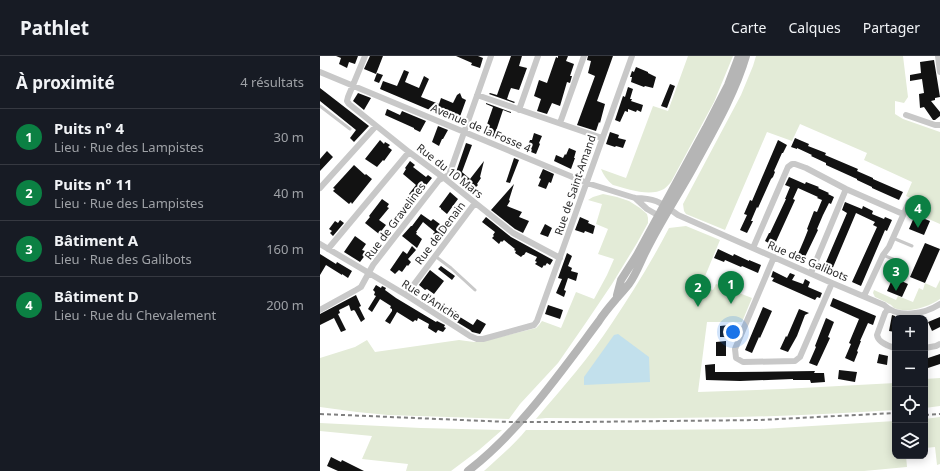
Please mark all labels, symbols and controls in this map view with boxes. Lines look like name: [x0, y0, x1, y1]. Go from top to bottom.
text: Pathlet: [20, 15, 89, 41]
text: Carte: [731, 18, 767, 37]
text: Calques: [789, 18, 841, 37]
text: Partager: [863, 18, 920, 37]
text: À proximité: [16, 71, 115, 94]
text: 4 résultats: [240, 73, 304, 91]
street label: Avenue de la Fosse 4: [429, 100, 534, 156]
text: Puits n° 4: [54, 118, 124, 138]
text: 1: [25, 128, 33, 146]
text: 30 m: [274, 128, 304, 146]
street label: Rue de Saint-Amand: [550, 133, 599, 237]
text: Lieu · Rue des Lampistes: [54, 138, 204, 156]
street label: Rue du 10 Mars: [414, 140, 487, 201]
text: Puits n° 11: [54, 174, 133, 194]
street label: Rue de Gravelines: [361, 179, 429, 262]
text: 2: [25, 184, 33, 202]
text: 40 m: [274, 184, 304, 202]
text: Lieu · Rue des Lampistes: [54, 194, 204, 212]
pin: 4: [905, 195, 931, 228]
street label: Rue de Denain: [411, 198, 468, 267]
text: Bâtiment A: [54, 230, 138, 250]
street label: Rue des Galibots: [766, 237, 851, 284]
text: 3: [25, 240, 33, 258]
text: 160 m: [266, 240, 304, 258]
text: Lieu · Rue des Galibots: [54, 250, 192, 268]
pin: 3: [883, 258, 909, 291]
pin: 1: [718, 271, 744, 304]
pin: 2: [685, 274, 711, 307]
street label: Rue d'Aniche: [399, 276, 463, 323]
text: Bâtiment D: [54, 286, 139, 306]
text: 4: [25, 296, 33, 314]
text: 200 m: [266, 296, 304, 314]
text: Lieu · Rue du Chevalement: [54, 306, 216, 324]
map controls: [892, 315, 928, 459]
button: +: [892, 315, 928, 351]
your location: [723, 322, 743, 342]
button: −: [892, 351, 928, 387]
button: locate: [892, 387, 928, 423]
button: layers: [892, 423, 928, 459]

